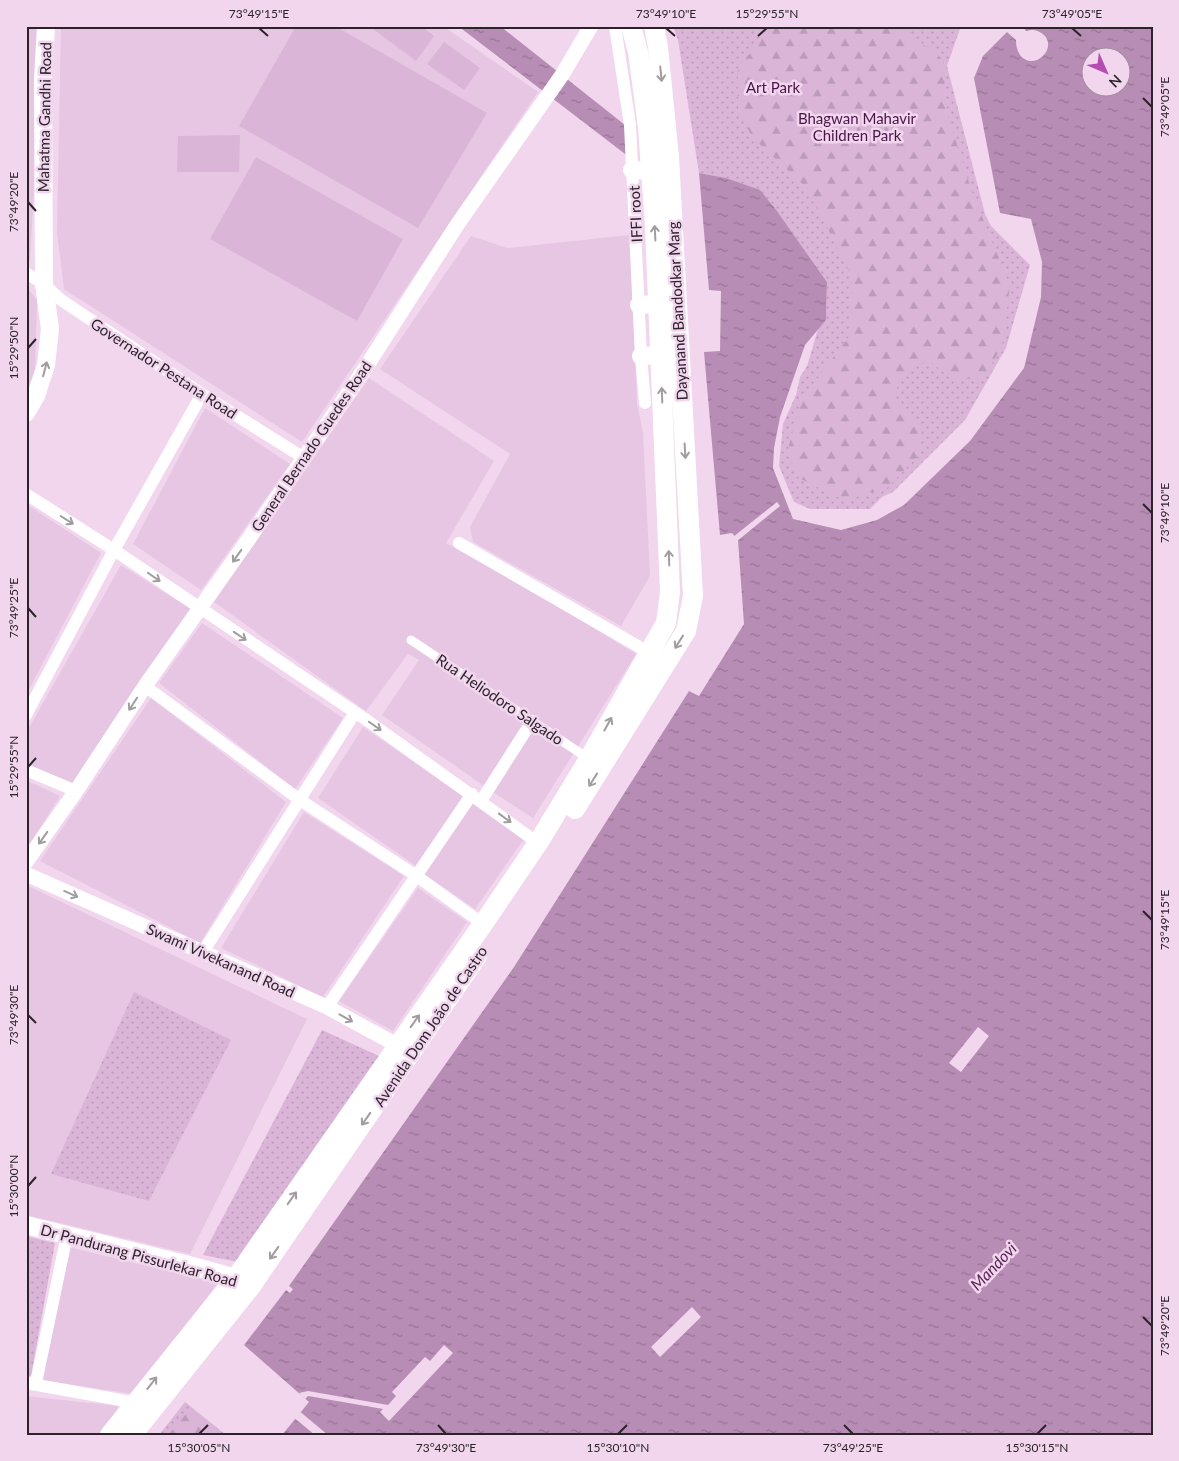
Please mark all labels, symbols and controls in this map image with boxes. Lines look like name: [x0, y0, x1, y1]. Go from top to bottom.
text: 73°49'15"E: [229, 6, 289, 21]
text: 73°49'10"E: [636, 6, 696, 21]
text: 15°29'55"N: [736, 6, 798, 21]
text: 73°49'05"E: [1042, 6, 1102, 21]
street label: Mahatma Gandhi Road: [34, 42, 54, 192]
north arrow: [1082, 48, 1132, 98]
one-way arrow: [656, 66, 666, 82]
text: N: [1106, 72, 1125, 91]
text: 73°49'05"E: [1157, 77, 1172, 137]
park label: Art Park: [746, 78, 800, 96]
park label: Bhagwan Mahavir Children Park: [798, 109, 917, 144]
text: 73°49'20"E: [6, 172, 21, 232]
street label: IFFI root: [624, 185, 645, 243]
street label: Dayanand Bandodkar Marg: [663, 221, 691, 401]
one-way arrow: [650, 225, 659, 241]
street label: Governador Pestana Road: [88, 314, 240, 422]
text: 15°29'50"N: [6, 317, 21, 379]
street label: General Bernado Guedes Road: [247, 357, 375, 535]
one-way arrow: [40, 361, 50, 377]
one-way arrow: [657, 387, 667, 404]
one-way arrow: [680, 442, 689, 458]
text: 73°49'10"E: [1157, 483, 1172, 543]
one-way arrow: [60, 516, 74, 526]
one-way arrow: [231, 549, 242, 562]
one-way arrow: [664, 550, 674, 566]
one-way arrow: [147, 572, 161, 582]
text: 73°49'25"E: [6, 578, 21, 638]
one-way arrow: [232, 631, 246, 641]
one-way arrow: [673, 635, 683, 649]
street label: Rua Heliodoro Salgado: [433, 650, 567, 748]
one-way arrow: [128, 696, 138, 710]
one-way arrow: [604, 717, 613, 732]
one-way arrow: [368, 721, 382, 731]
text: 15°29'55"N: [6, 736, 21, 798]
one-way arrow: [587, 773, 598, 787]
one-way arrow: [498, 813, 511, 824]
one-way arrow: [38, 831, 48, 845]
one-way arrow: [63, 889, 78, 899]
text: 73°49'15"E: [1157, 890, 1172, 950]
street label: Swami Vivekanand Road: [144, 919, 298, 1001]
street label: Avenida Dom João de Castro: [369, 942, 491, 1110]
text: 73°49'30"E: [6, 985, 21, 1045]
one-way arrow: [339, 1014, 353, 1024]
one-way arrow: [410, 1015, 420, 1029]
one-way arrow: [361, 1112, 371, 1126]
text: 15°30'00"N: [6, 1155, 21, 1217]
one-way arrow: [287, 1191, 297, 1205]
street label: Dr Pandurang Pissurlekar Road: [39, 1220, 239, 1290]
water label: Mandovi: [966, 1238, 1020, 1293]
one-way arrow: [269, 1245, 279, 1259]
text: 73°49'20"E: [1157, 1296, 1172, 1356]
one-way arrow: [147, 1377, 158, 1390]
text: 15°30'05"N: [168, 1440, 230, 1455]
text: 73°49'30"E: [416, 1440, 476, 1455]
text: 15°30'10"N: [587, 1440, 649, 1455]
text: 73°49'25"E: [823, 1440, 883, 1455]
text: 15°30'15"N: [1006, 1440, 1068, 1455]

